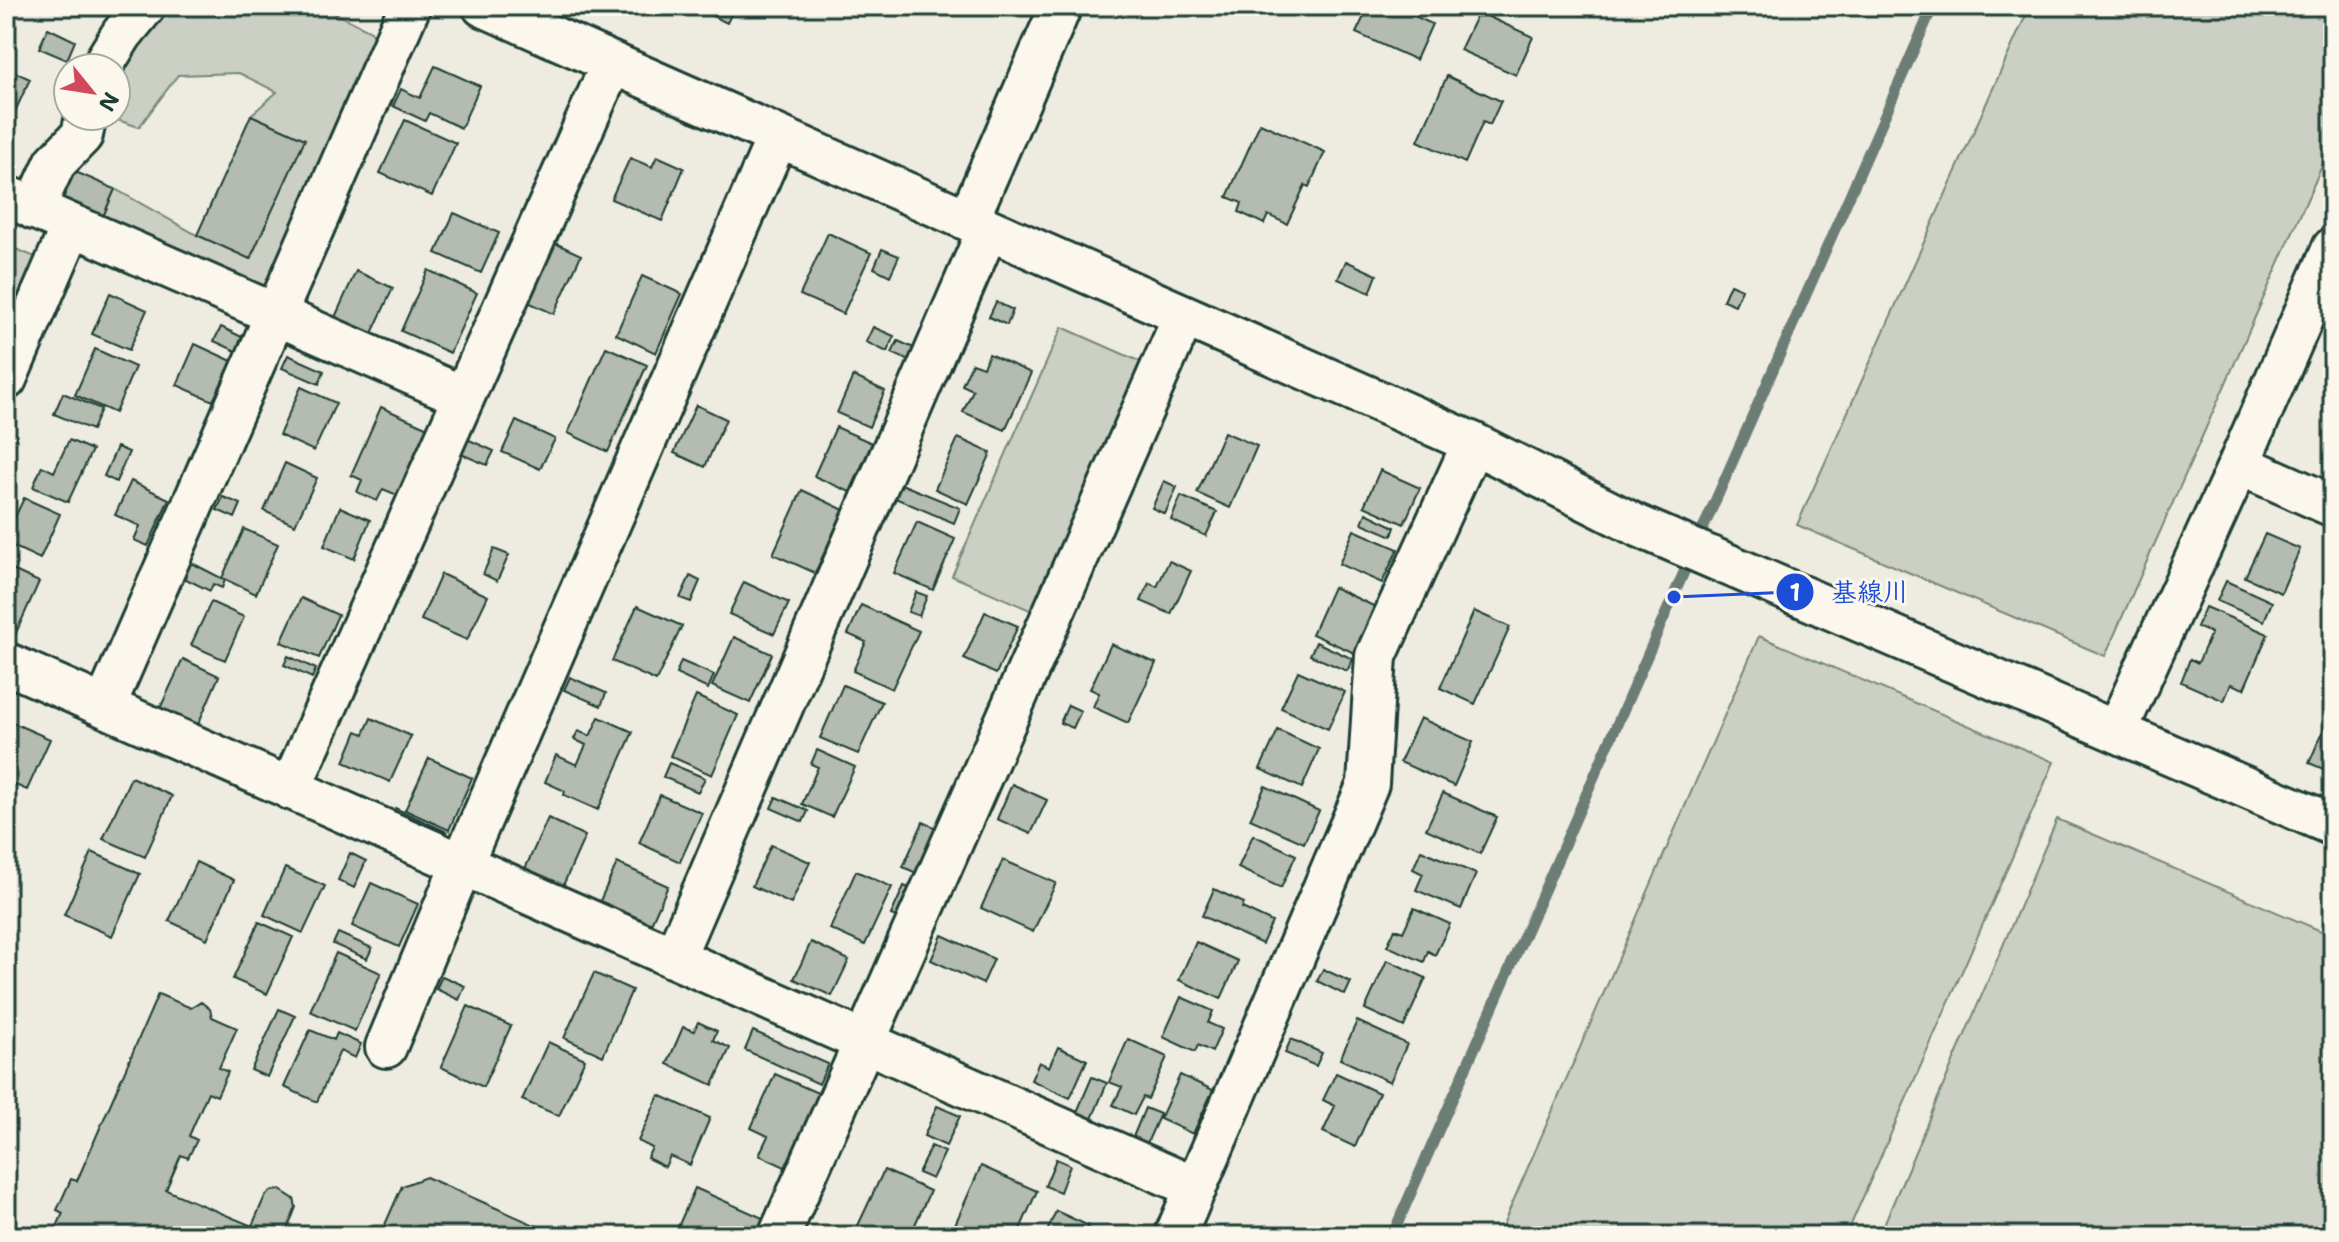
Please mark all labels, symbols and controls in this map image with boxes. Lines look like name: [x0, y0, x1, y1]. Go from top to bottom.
north arrow: [52, 52, 132, 132]
text: N: [92, 87, 126, 117]
callout: 基線川: [1775, 567, 1925, 617]
text: 基線川: [1831, 574, 1909, 609]
text: 1: [1790, 577, 1800, 609]

